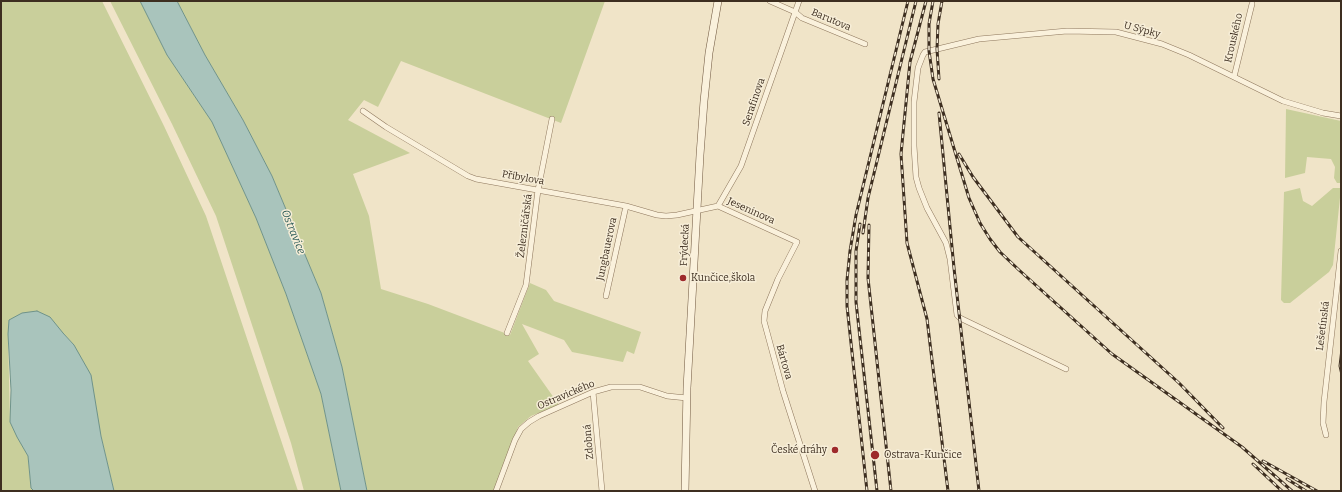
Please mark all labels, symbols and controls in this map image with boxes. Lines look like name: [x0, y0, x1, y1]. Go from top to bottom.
street label: Barutova: [809, 6, 853, 34]
street label: Krouského: [1222, 12, 1246, 64]
street label: U Sýpky: [1122, 19, 1162, 41]
street label: Serafinova: [740, 76, 768, 128]
street label: Přibylova: [501, 168, 545, 188]
street label: Železničářská: [515, 193, 535, 259]
street label: Jeseninova: [725, 195, 777, 227]
water label: Ostravice: [278, 208, 308, 256]
street label: Jungbauerova: [594, 216, 620, 282]
street label: Frýdecká: [678, 224, 692, 266]
place label: Kunčice,škola: [691, 272, 755, 284]
marker: Kunčice,škola: [678, 273, 688, 283]
street label: Lešetínská: [1314, 301, 1332, 351]
street label: Bártova: [773, 343, 795, 381]
street label: Ostravického: [536, 378, 596, 412]
street label: Zdobná: [581, 424, 597, 460]
place label: České dráhy: [771, 444, 827, 456]
marker: České dráhy: [830, 445, 840, 455]
marker: Ostrava-Kunčice: [869, 449, 881, 461]
place label: Ostrava-Kunčice: [884, 449, 962, 461]

